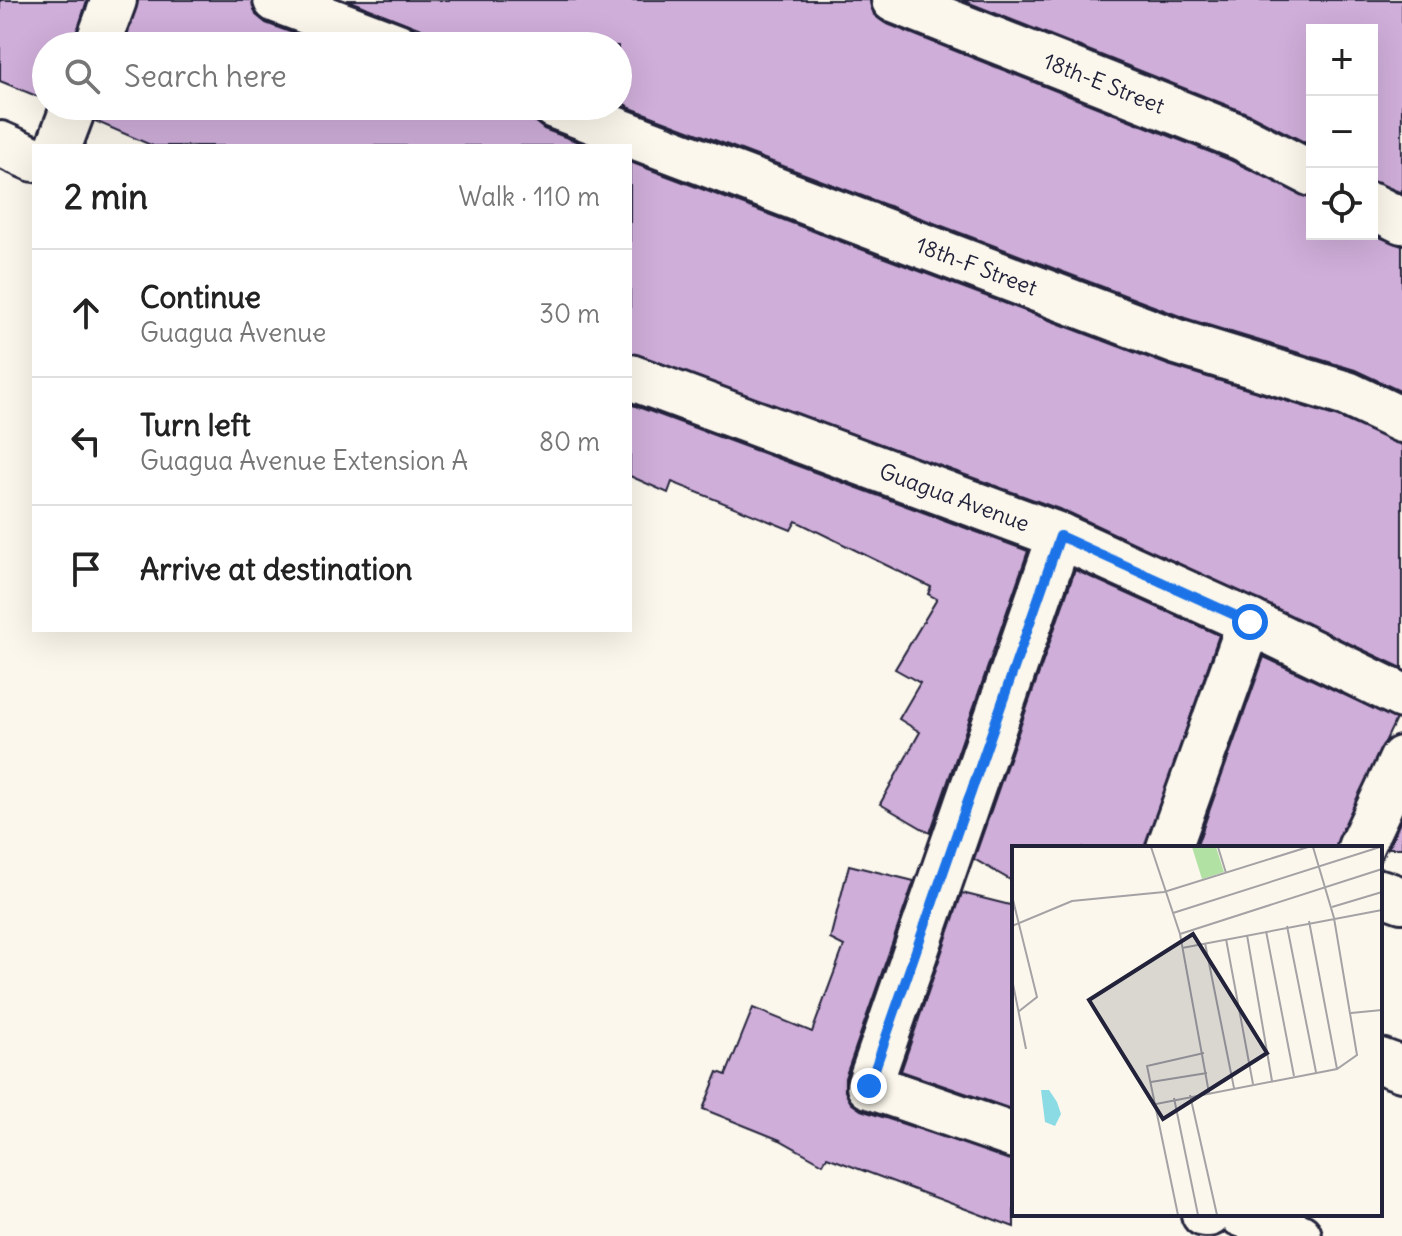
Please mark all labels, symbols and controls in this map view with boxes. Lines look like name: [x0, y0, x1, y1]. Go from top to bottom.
map controls: [1306, 24, 1378, 240]
button: +: [1306, 24, 1378, 96]
search box: [32, 32, 632, 120]
street label: 18th-E Street: [1040, 47, 1169, 120]
icon: search: [60, 54, 104, 98]
text: Search here: [124, 57, 287, 95]
button: −: [1306, 96, 1378, 168]
button: locate: [1306, 168, 1378, 240]
text: 2 min: [64, 175, 148, 218]
text: Walk · 110 m: [458, 180, 600, 213]
street label: 18th-F Street: [912, 230, 1041, 302]
text: Continue: [140, 278, 261, 316]
icon: ahead: [64, 291, 108, 335]
text: 30 m: [539, 297, 600, 330]
text: Guagua Avenue: [140, 316, 326, 349]
text: Turn left: [140, 406, 251, 444]
icon: left: [64, 419, 108, 463]
text: 80 m: [539, 425, 600, 458]
text: Guagua Avenue Extension A: [140, 444, 468, 477]
street label: Guagua Avenue: [876, 457, 1033, 537]
icon: arrive: [64, 547, 108, 591]
text: Arrive at destination: [140, 550, 412, 588]
route start: [1232, 604, 1268, 640]
inset map: [1012, 846, 1382, 1216]
route end: [851, 1068, 887, 1104]

